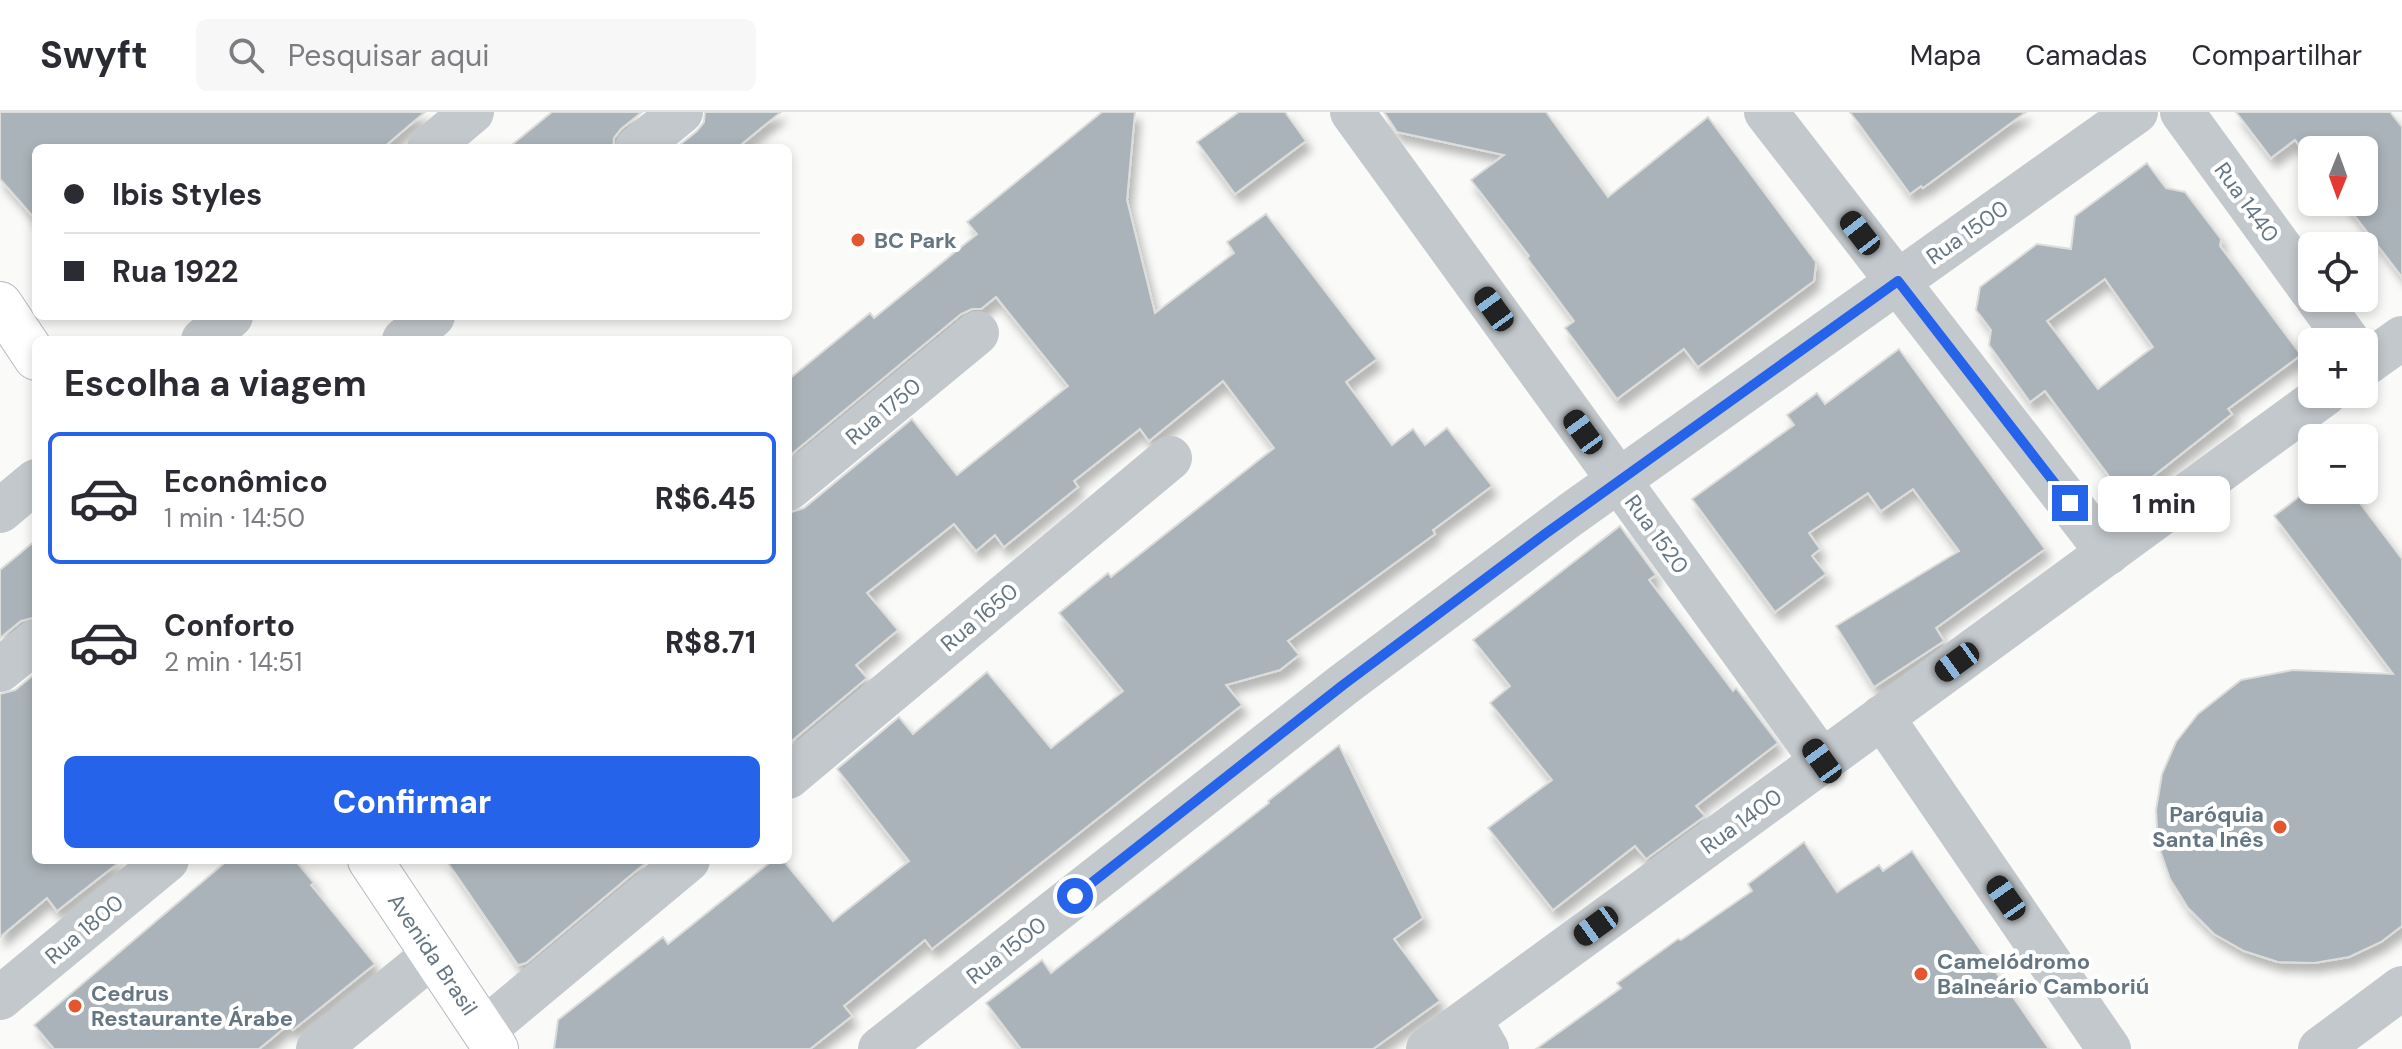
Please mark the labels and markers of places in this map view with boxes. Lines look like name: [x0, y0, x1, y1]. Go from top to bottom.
place label: BC Park: [874, 226, 957, 255]
marker: BC Park: [849, 231, 867, 249]
place label: Paróquia Santa Inês: [2152, 800, 2264, 854]
marker: Paróquia Santa Inês: [2271, 818, 2289, 836]
place label: Camelódromo Balneário Camboriú: [1937, 947, 2149, 1001]
marker: Camelódromo Balneário Camboriú: [1912, 965, 1930, 983]
place label: Cedrus Restaurante Árabe: [91, 979, 293, 1033]
marker: Cedrus Restaurante Árabe: [66, 997, 84, 1015]

